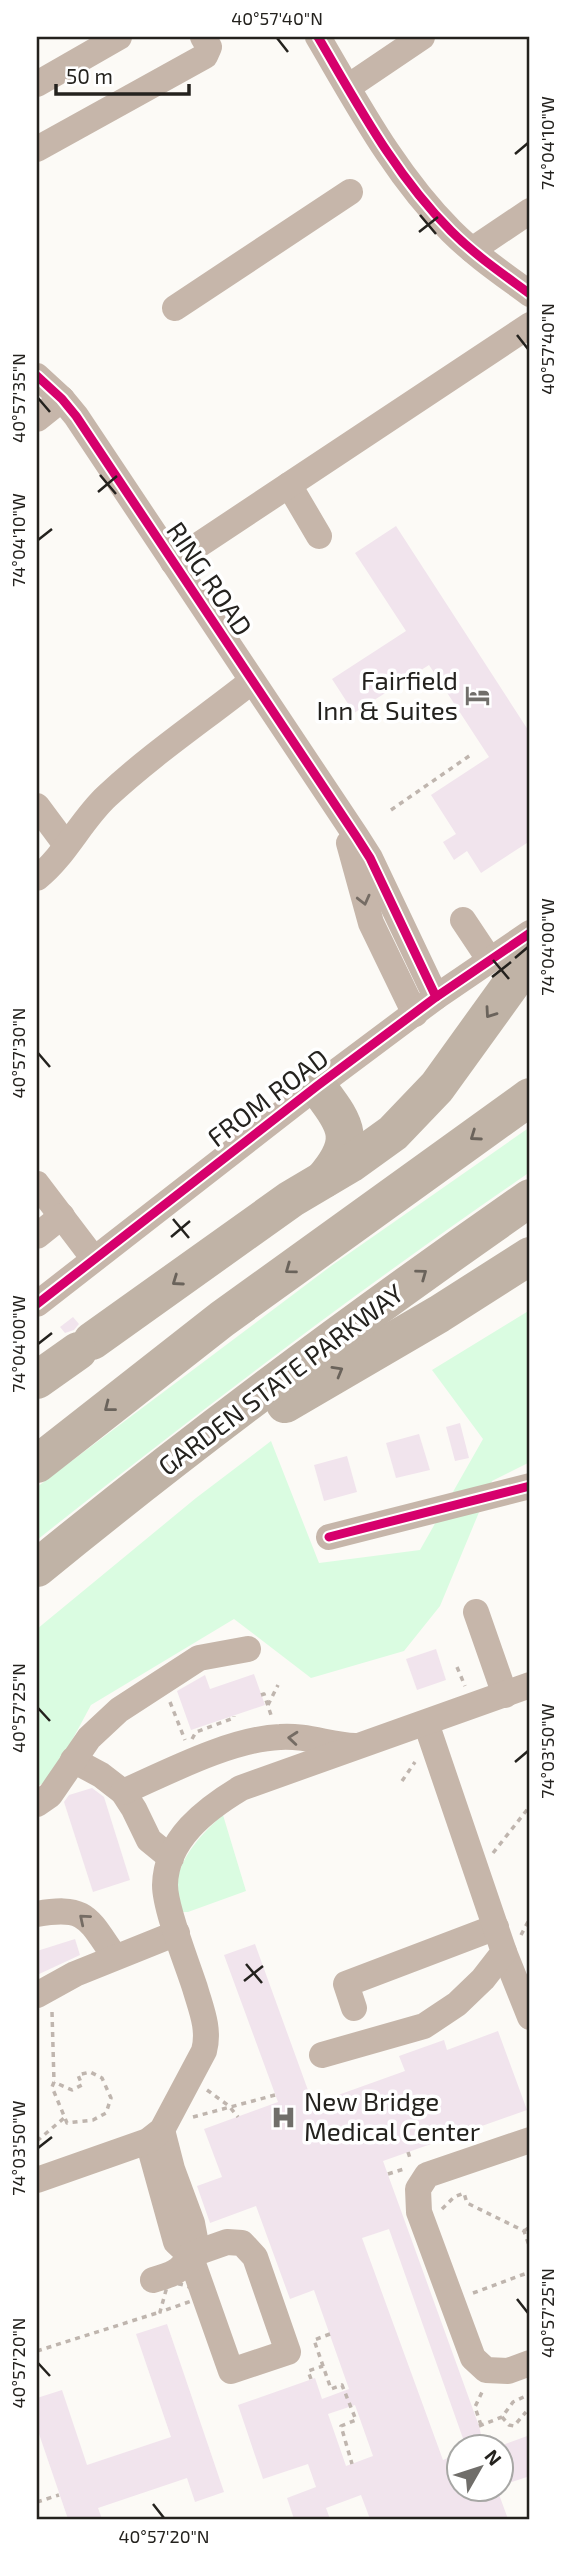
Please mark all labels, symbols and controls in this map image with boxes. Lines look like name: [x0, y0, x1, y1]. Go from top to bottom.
text: 40°57'40"N: [231, 7, 323, 29]
scale bar: [56, 52, 189, 96]
text: 50 m: [66, 63, 113, 88]
text: 74°04'10"W: [536, 96, 558, 190]
text: 40°57'40"N: [536, 303, 558, 395]
text: 40°57'35"N: [7, 353, 29, 443]
text: 74°04'10"W: [7, 493, 29, 587]
street label: RING ROAD: [161, 516, 259, 641]
place label: Fairfield Inn & Suites: [316, 664, 458, 725]
hotel icon: Fairfield Inn & Suites: [464, 682, 492, 710]
one-way arrow: [356, 894, 370, 906]
text: 74°04'00"W: [536, 898, 558, 996]
one-way arrow: [486, 1005, 498, 1018]
text: 40°57'30"N: [7, 1008, 29, 1099]
street label: FROM ROAD: [201, 1041, 333, 1152]
one-way arrow: [470, 1128, 483, 1140]
one-way arrow: [285, 1261, 298, 1273]
one-way arrow: [414, 1270, 427, 1282]
one-way arrow: [172, 1272, 185, 1285]
street label: GARDEN STATE PARKWAY: [152, 1276, 409, 1481]
text: 74°04'00"W: [7, 1295, 29, 1393]
one-way arrow: [331, 1366, 344, 1379]
one-way arrow: [104, 1398, 116, 1411]
text: 40°57'25"N: [7, 1663, 29, 1753]
text: 74°03'50"W: [536, 1703, 558, 1799]
one-way arrow: [287, 1731, 298, 1746]
one-way arrow: [79, 1914, 91, 1927]
place label: New Bridge Medical Center: [304, 2085, 480, 2146]
text: 74°03'50"W: [7, 2100, 29, 2196]
hospital icon: New Bridge Medical Center: [270, 2103, 298, 2131]
text: 40°57'25"N: [536, 2268, 558, 2358]
text: 40°57'20"N: [7, 2317, 29, 2409]
north arrow: [444, 2434, 514, 2504]
text: N: [480, 2444, 507, 2470]
text: 40°57'20"N: [118, 2525, 210, 2547]

